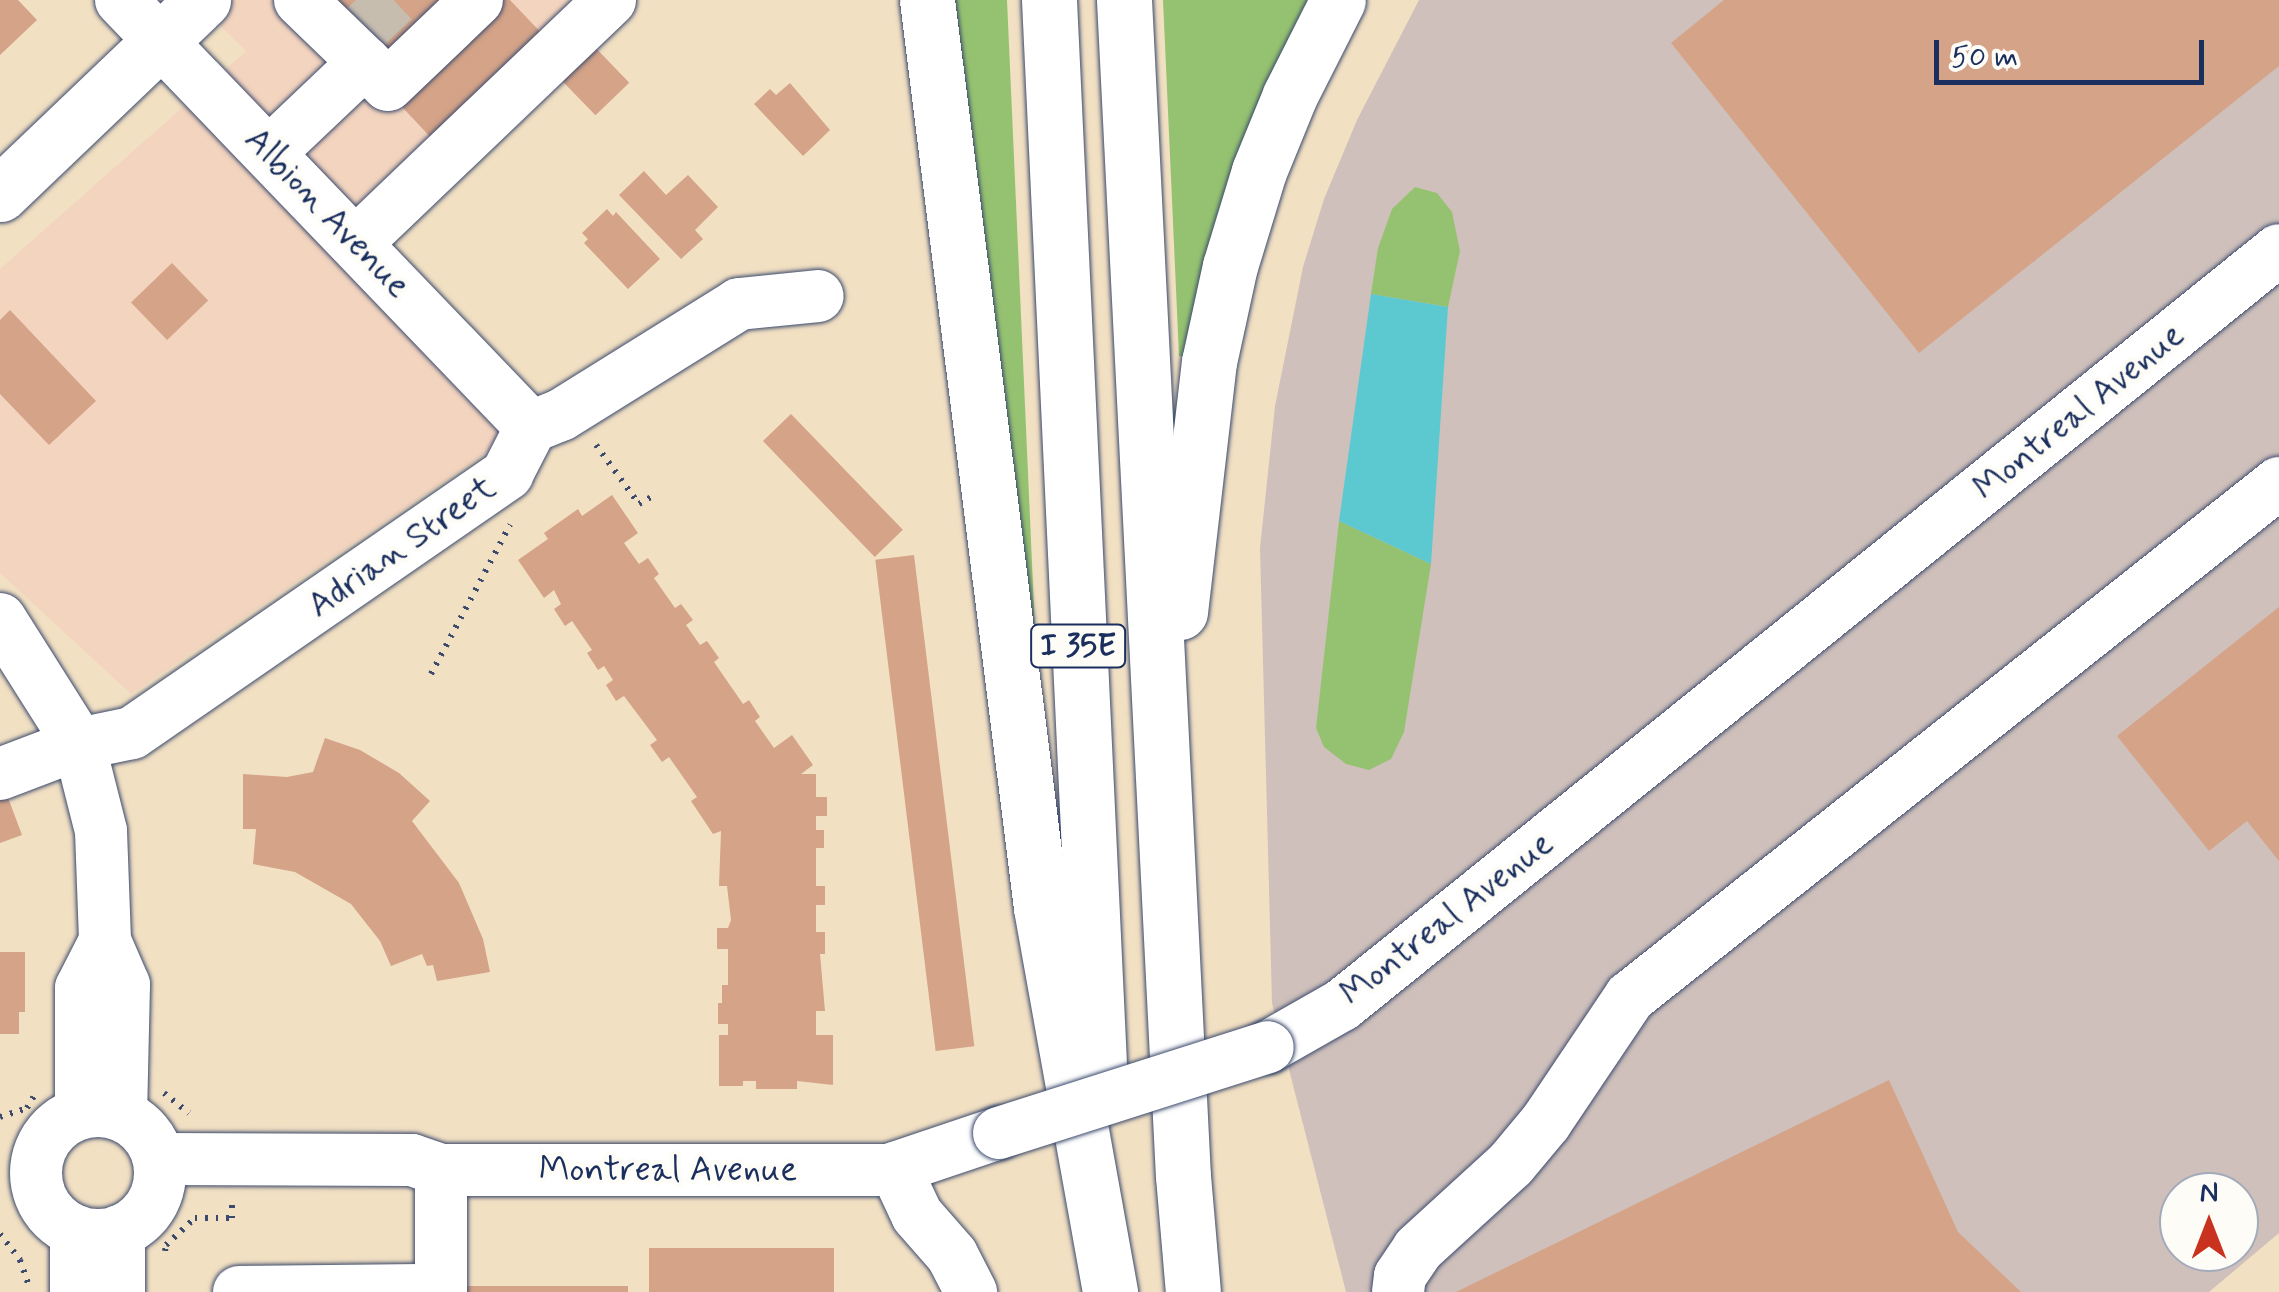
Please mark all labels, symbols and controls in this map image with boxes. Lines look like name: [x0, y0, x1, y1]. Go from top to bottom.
scale bar: [1939, 20, 2209, 82]
text: 50 m: [1951, 38, 2018, 77]
street label: Albion Avenue: [235, 119, 419, 307]
street label: Montreal Avenue: [1964, 314, 2194, 510]
street label: Adrian Street: [300, 467, 504, 627]
road number: I 35E: [1028, 619, 1128, 673]
street label: Montreal Avenue: [1331, 822, 1563, 1016]
street label: Montreal Avenue: [538, 1149, 798, 1191]
north arrow: [2159, 1172, 2259, 1272]
text: N: [2200, 1175, 2218, 1212]

